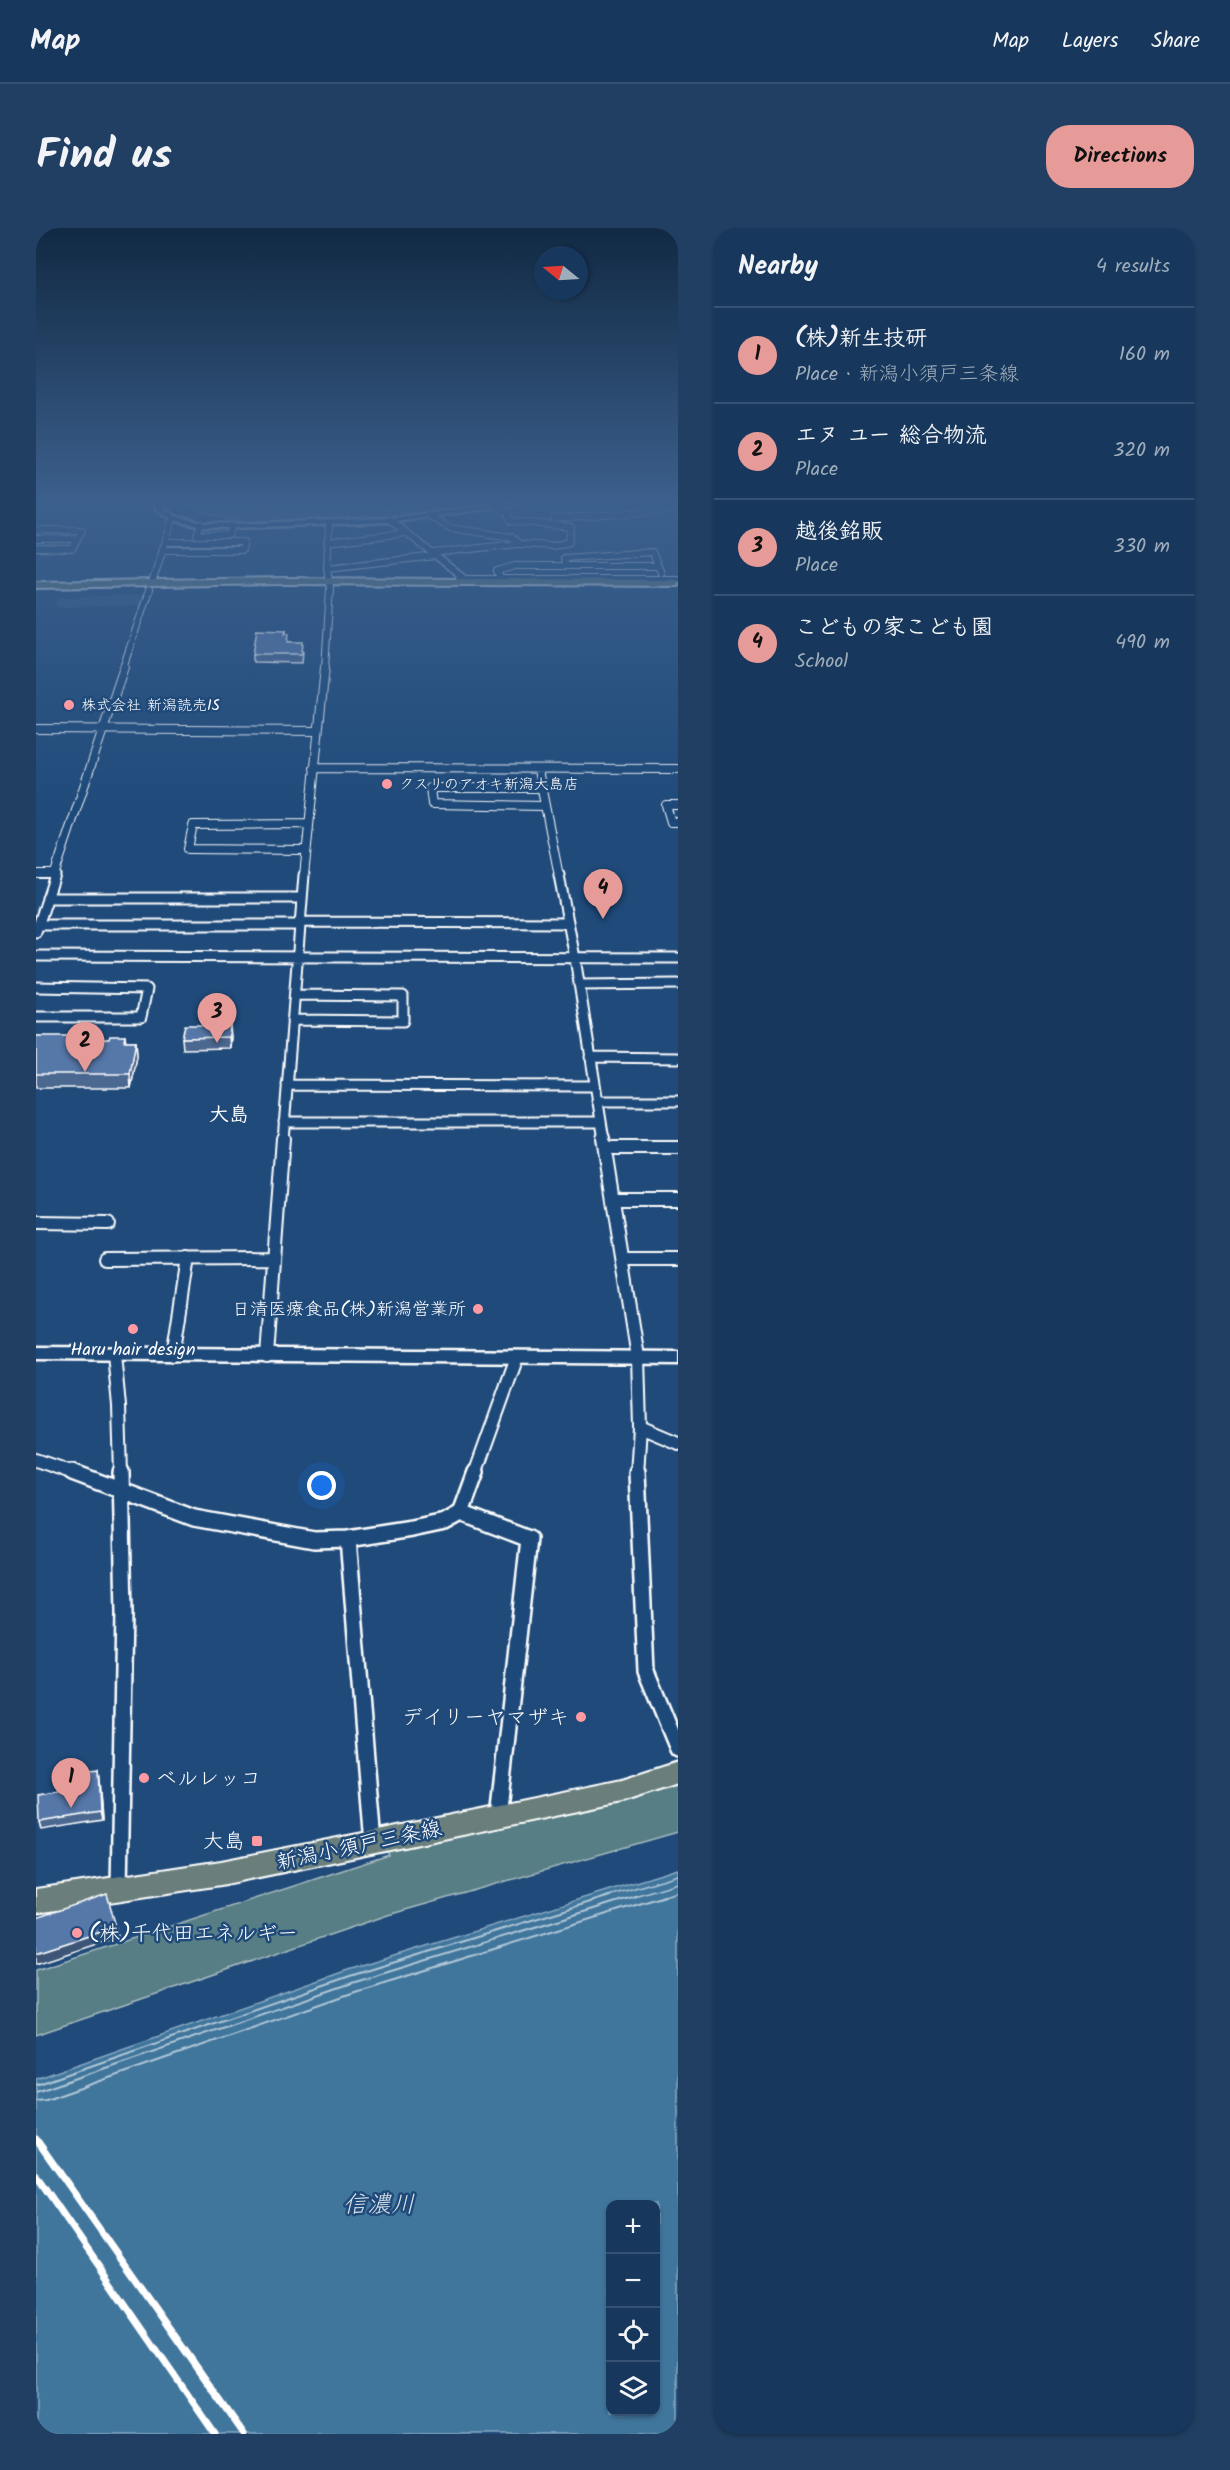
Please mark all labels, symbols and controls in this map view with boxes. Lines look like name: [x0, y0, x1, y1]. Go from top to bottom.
text: Map: [30, 19, 81, 64]
text: Map: [992, 25, 1029, 58]
text: Layers: [1062, 25, 1118, 58]
text: Share: [1151, 25, 1200, 58]
text: Find us: [36, 123, 172, 190]
button: Directions: [1046, 125, 1194, 188]
north arrow: [534, 246, 588, 300]
text: Nearby: [738, 246, 818, 288]
text: 4 results: [1096, 251, 1170, 283]
text: (株)新生技研: [795, 322, 927, 357]
text: 1: [754, 339, 761, 371]
text: 160 m: [1119, 339, 1170, 371]
text: Place · 新潟小須戸三条線: [795, 359, 1019, 391]
text: エヌ ユー 総合物流: [795, 419, 987, 454]
text: 2: [752, 435, 763, 467]
text: 320 m: [1113, 435, 1170, 467]
text: Place: [795, 454, 838, 486]
text: 越後銘販: [795, 515, 883, 550]
text: 3: [752, 531, 763, 563]
text: 330 m: [1113, 531, 1170, 563]
text: Place: [795, 550, 838, 582]
text: こどもの家こども園: [795, 611, 993, 646]
text: 4: [752, 627, 763, 659]
text: 490 m: [1115, 627, 1170, 659]
text: School: [795, 646, 848, 678]
place label: 株式会社 新潟読売IS: [81, 694, 220, 718]
marker: 株式会社 新潟読売IS: [62, 698, 76, 712]
place label: クスリのアオキ新潟大島店: [399, 773, 579, 797]
marker: クスリのアオキ新潟大島店: [380, 777, 394, 791]
pin: 4: [584, 870, 622, 919]
pin: 3: [198, 994, 237, 1043]
pin: 2: [65, 1022, 104, 1072]
district label: 大島: [209, 1100, 249, 1132]
place label: 日清医療食品(株)新潟営業所: [232, 1296, 466, 1325]
marker: 日清医療食品(株)新潟営業所: [471, 1302, 485, 1316]
marker: Haru hair design: [126, 1322, 140, 1336]
place label: Haru hair design: [70, 1336, 196, 1365]
your location: [307, 1471, 336, 1500]
place label: デイリーヤマザキ: [402, 1702, 569, 1735]
marker: デイリーヤマザキ: [574, 1710, 588, 1724]
pin: 1: [51, 1758, 90, 1808]
place label: ベルレッコ: [156, 1763, 261, 1796]
marker: ベルレッコ: [137, 1771, 151, 1785]
street label: 新潟小須戸三条線: [274, 1813, 445, 1880]
place label: 大島: [203, 1826, 245, 1859]
marker: 大島: [250, 1834, 264, 1848]
place label: (株)千代田エネルギー: [89, 1918, 298, 1951]
marker: (株)千代田エネルギー: [70, 1926, 84, 1940]
water label: 信濃川: [343, 2186, 415, 2225]
map controls: [606, 2200, 660, 2416]
button: +: [606, 2200, 660, 2254]
button: −: [606, 2254, 660, 2308]
button: locate: [606, 2308, 660, 2362]
button: layers: [606, 2362, 660, 2416]

